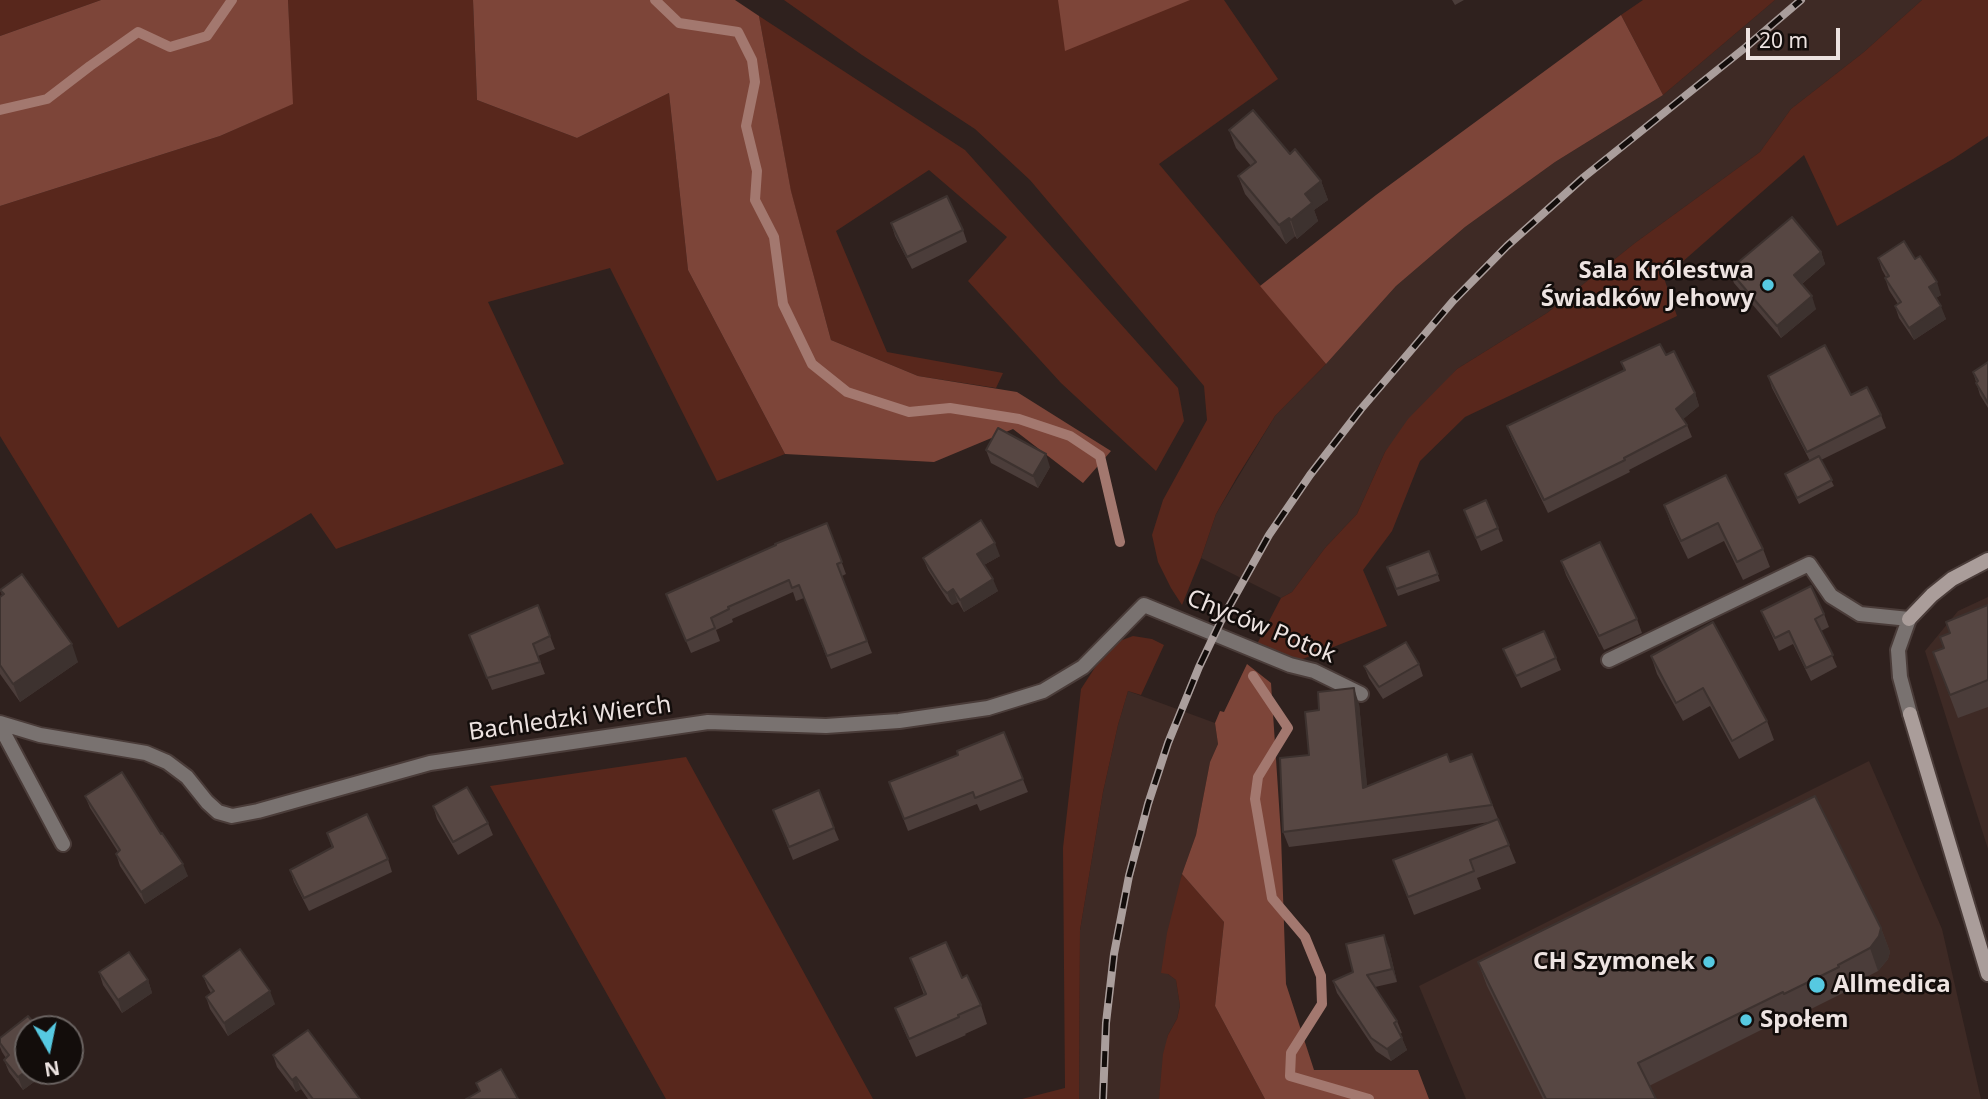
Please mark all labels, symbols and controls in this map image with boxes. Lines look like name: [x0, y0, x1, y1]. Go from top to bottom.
scale bar: [1750, 14, 1844, 58]
text: 20 m: [1759, 26, 1808, 54]
place label: Sala Królestwa Świadków Jehowy: [1541, 257, 1754, 313]
marker: Sala Królestwa Świadków Jehowy: [1760, 277, 1776, 293]
street label: Chyców Potok: [1182, 584, 1340, 670]
street label: Bachledzki Wierch: [467, 691, 673, 747]
place label: CH Szymonek: [1533, 948, 1695, 976]
marker: CH Szymonek: [1701, 954, 1717, 970]
place label: Allmedica: [1833, 971, 1951, 999]
marker: Allmedica: [1807, 975, 1827, 995]
place label: Społem: [1760, 1006, 1848, 1034]
marker: Społem: [1738, 1012, 1754, 1028]
north arrow: [14, 1015, 84, 1085]
text: N: [42, 1055, 62, 1083]

